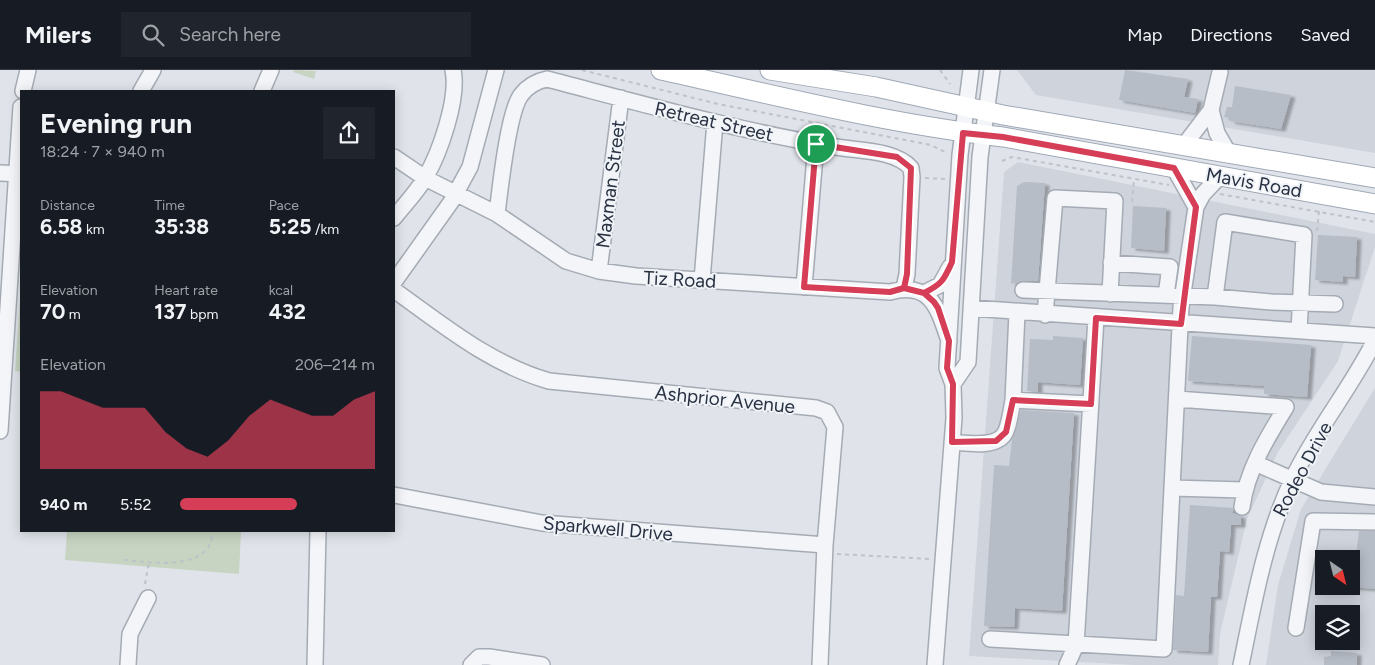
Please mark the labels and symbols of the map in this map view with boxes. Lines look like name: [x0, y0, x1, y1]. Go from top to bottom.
street label: Retreat Street: [652, 97, 775, 146]
street label: Maxman Street: [591, 119, 630, 250]
pin: [795, 123, 837, 165]
street label: Mavis Road: [1204, 163, 1304, 202]
street label: Tiz Road: [643, 266, 717, 293]
street label: Ashprior Avenue: [654, 381, 796, 418]
street label: Rodeo Drive: [1268, 418, 1337, 521]
street label: Sparkwell Drive: [542, 511, 674, 546]
north arrow: [1315, 550, 1360, 595]

